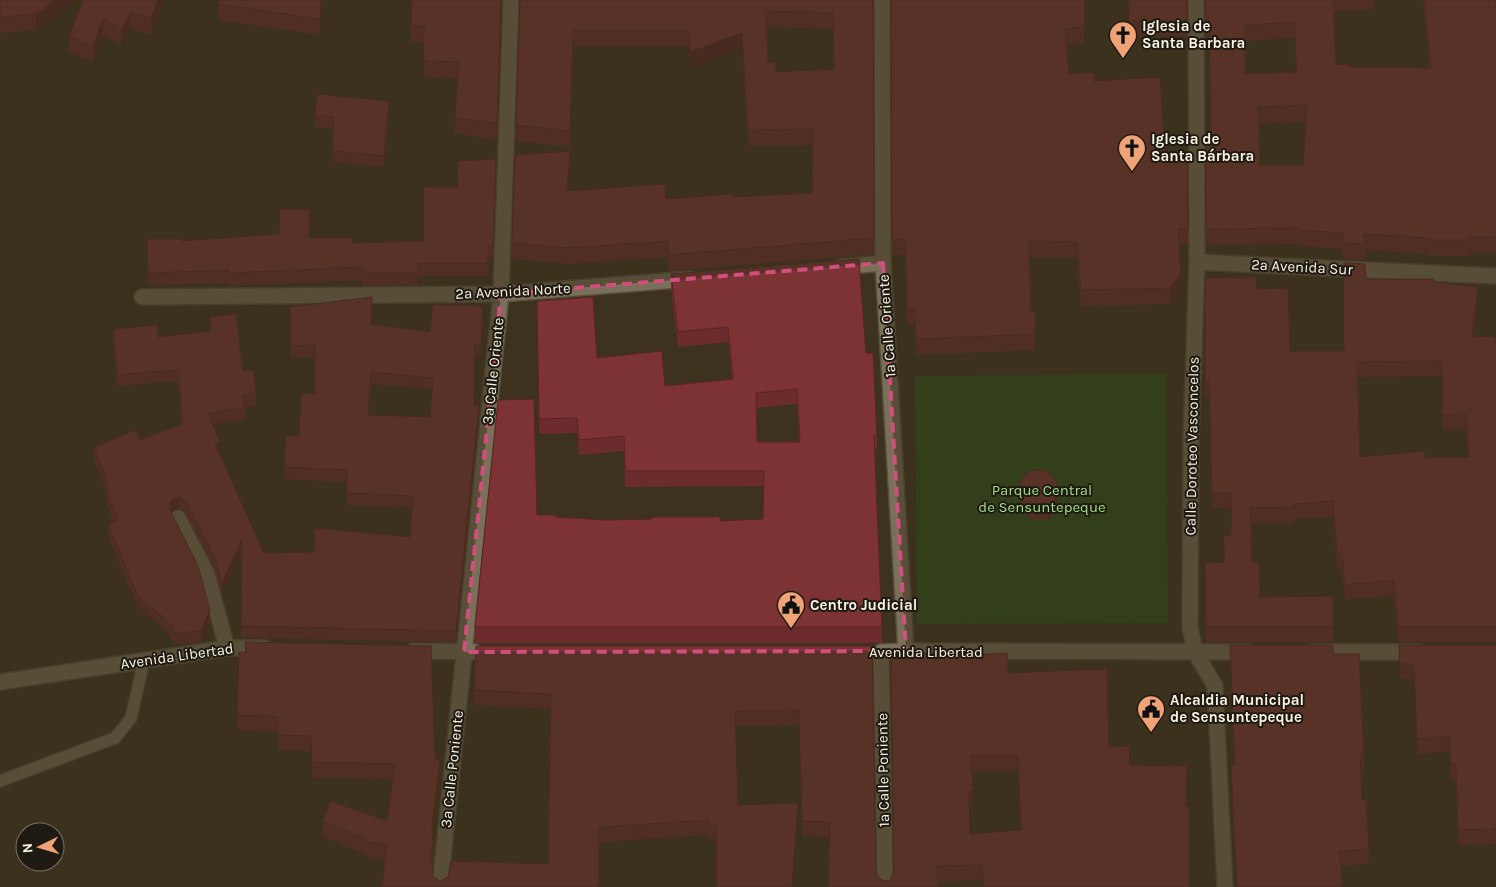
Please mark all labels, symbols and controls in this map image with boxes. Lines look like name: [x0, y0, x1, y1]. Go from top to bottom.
place label: Iglesia de Santa Barbara: [1142, 17, 1245, 52]
church icon: Iglesia de Santa Barbara: [1108, 20, 1138, 59]
place label: Iglesia de Santa Bárbara: [1151, 130, 1254, 165]
church icon: Iglesia de Santa Bárbara: [1117, 133, 1147, 172]
street label: 2a Avenida Sur: [1251, 255, 1354, 279]
street label: 1a Calle Oriente: [874, 274, 900, 378]
street label: 2a Avenida Norte: [455, 279, 571, 303]
street label: 3a Calle Oriente: [478, 317, 508, 425]
street label: Calle Doroteo Vasconcelos: [1181, 356, 1203, 536]
park label: Parque Central de Sensuntepeque: [978, 481, 1106, 516]
public building icon: Centro Judicial: [776, 590, 806, 629]
place label: Centro Judicial: [810, 596, 917, 614]
street label: Avenida Libertad: [119, 639, 235, 673]
street label: Avenida Libertad: [869, 643, 983, 661]
place label: Alcaldia Municipal de Sensuntepeque: [1170, 691, 1304, 726]
public building icon: Alcaldia Municipal de Sensuntepeque: [1136, 694, 1166, 733]
street label: 3a Calle Poniente: [437, 709, 467, 829]
street label: 1a Calle Poniente: [873, 713, 893, 827]
north arrow: [15, 822, 65, 872]
text: N: [19, 842, 36, 854]

